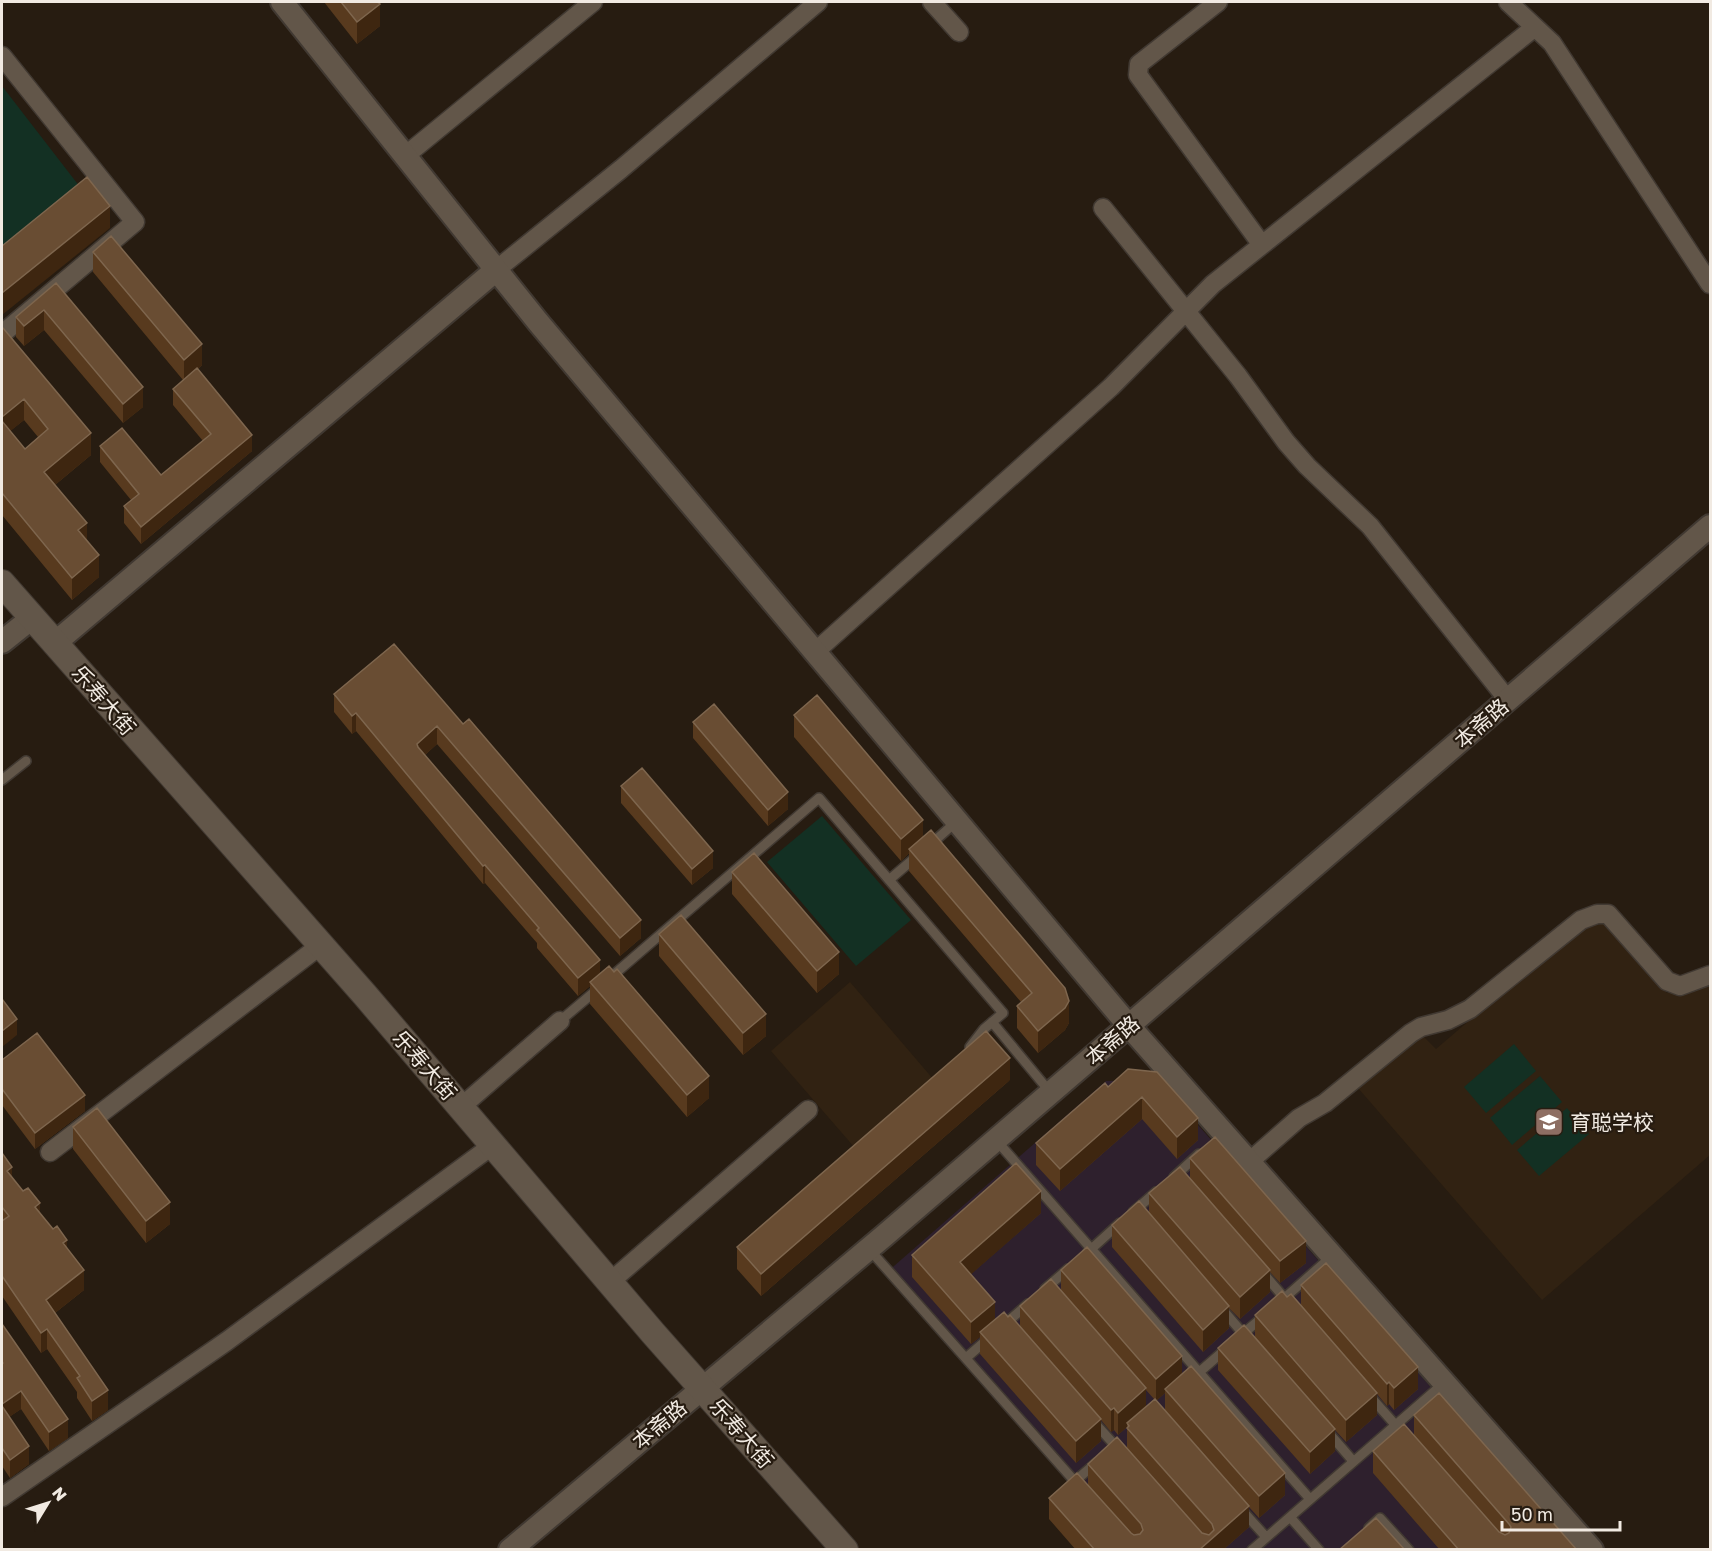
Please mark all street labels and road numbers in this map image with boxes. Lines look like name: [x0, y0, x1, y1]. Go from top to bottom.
street label: 乐寿大街: [67, 660, 141, 740]
street label: 本斋路: [1449, 693, 1513, 753]
street label: 本斋路: [1080, 1010, 1144, 1070]
street label: 乐寿大街: [388, 1025, 462, 1105]
street label: 乐寿大街: [705, 1393, 779, 1473]
street label: 本斋路: [627, 1394, 691, 1454]

